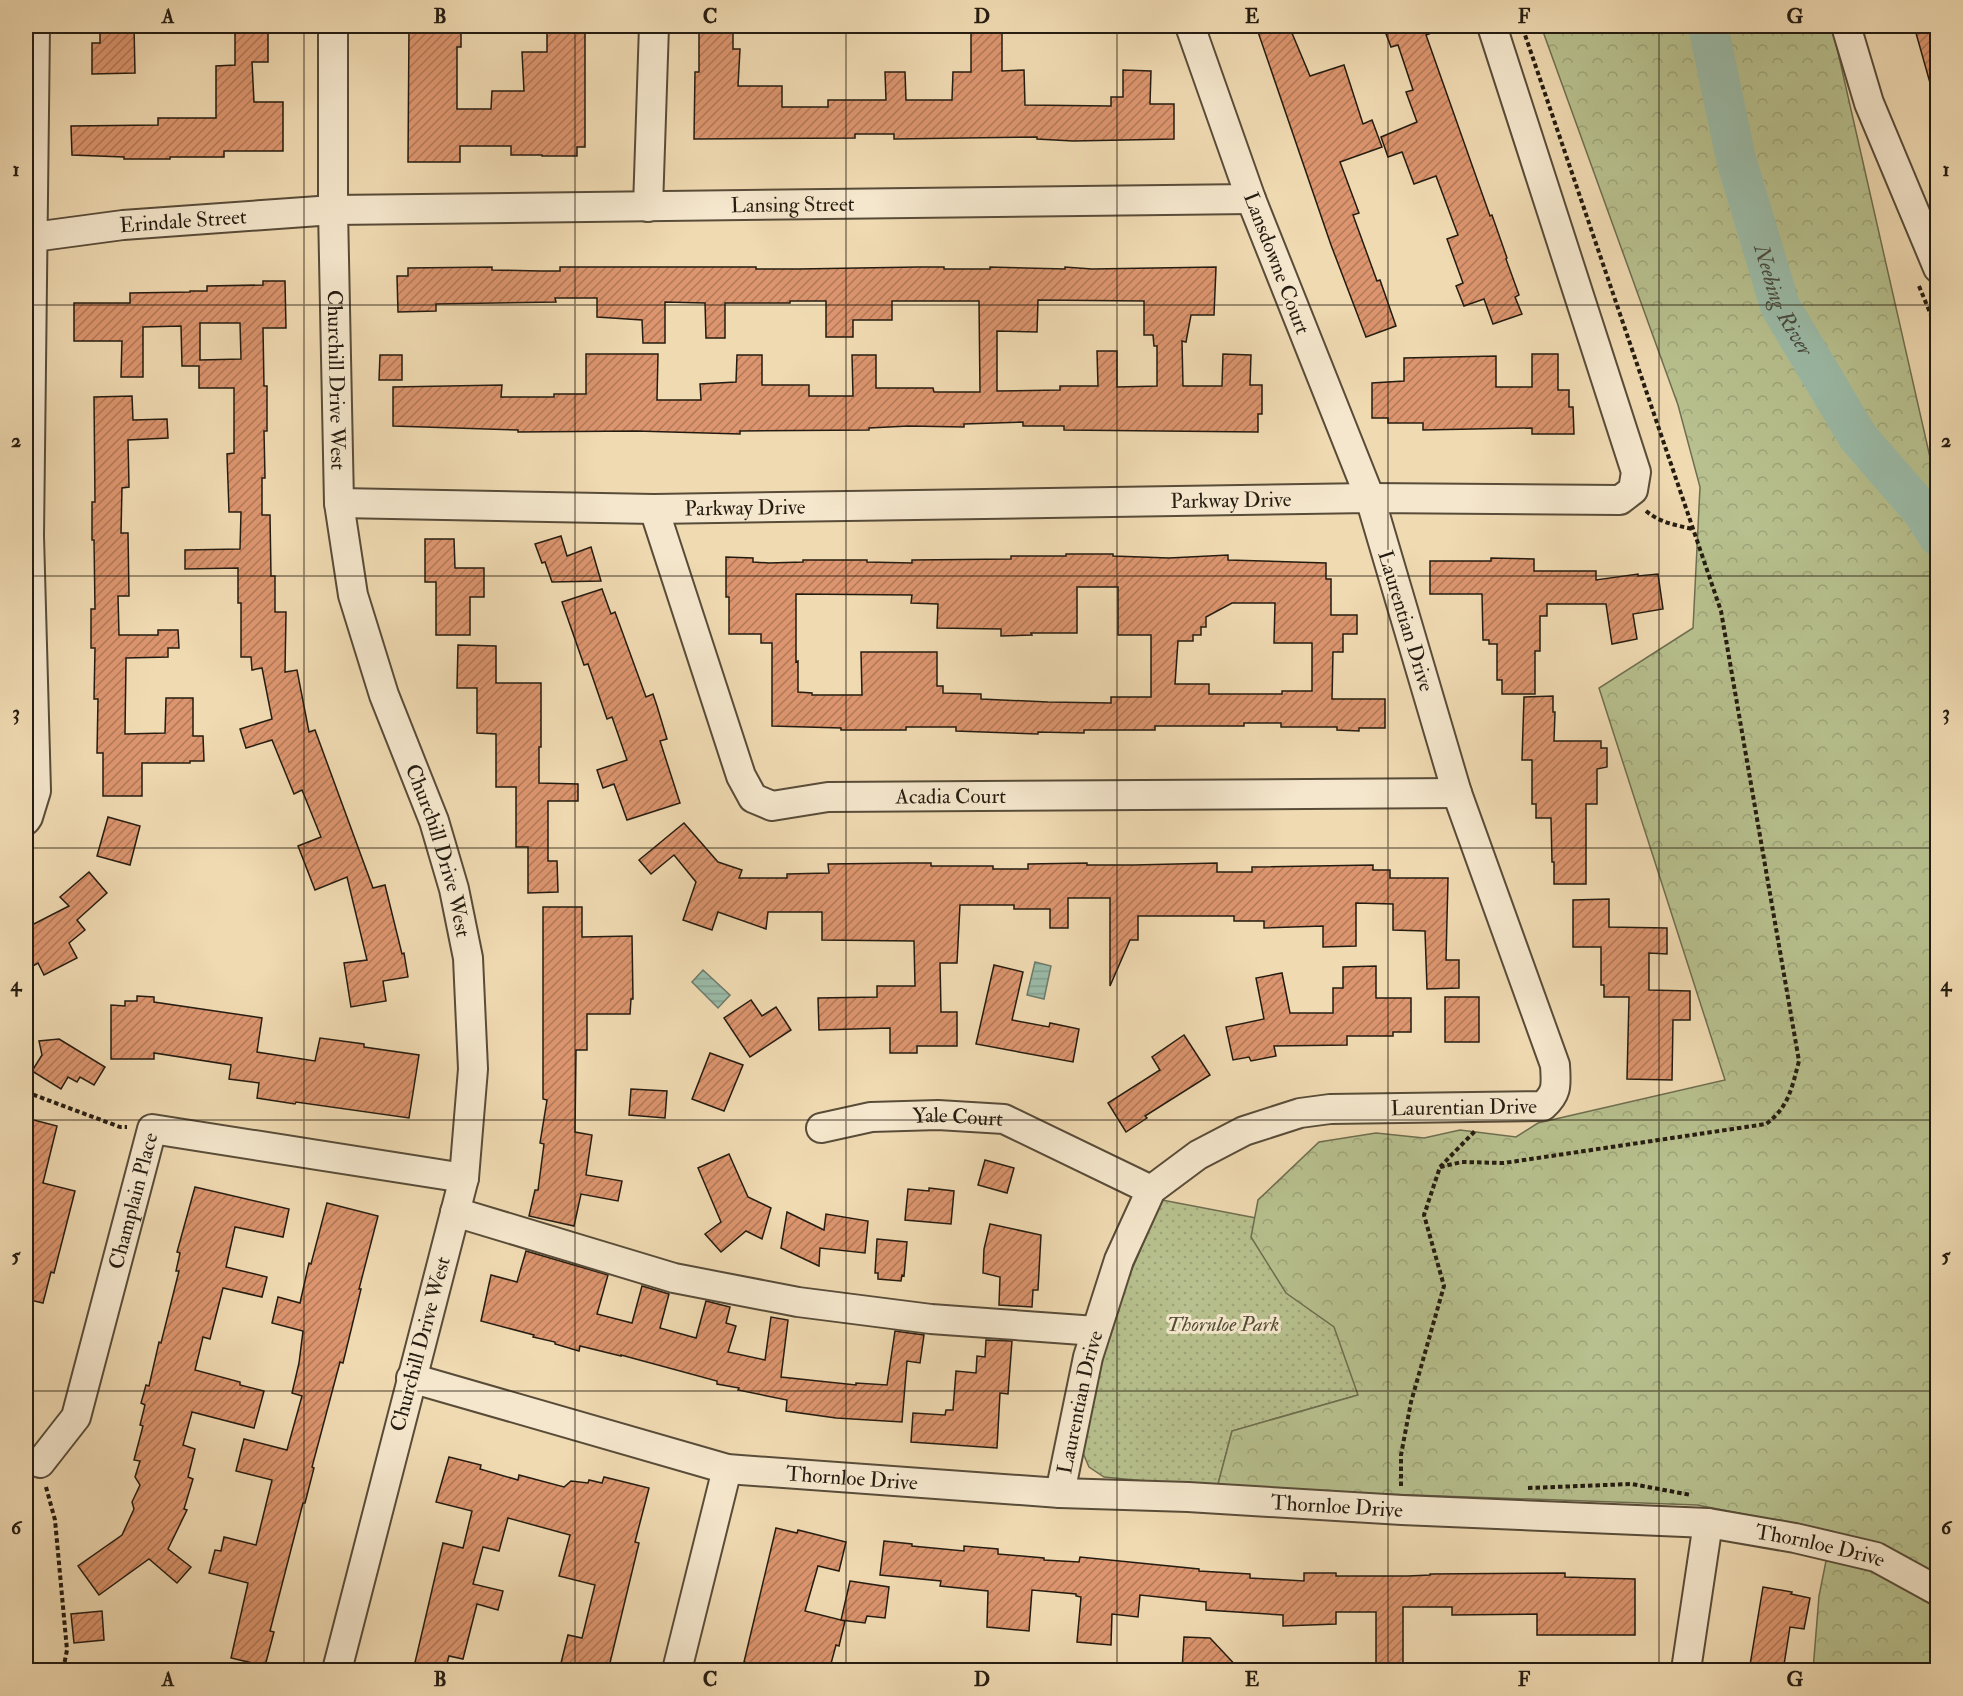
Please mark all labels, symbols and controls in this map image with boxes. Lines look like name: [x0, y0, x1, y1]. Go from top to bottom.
text: A: [161, 4, 175, 29]
text: B: [433, 4, 447, 29]
text: C: [703, 4, 717, 29]
text: D: [974, 4, 990, 29]
text: E: [1245, 4, 1260, 29]
text: F: [1518, 4, 1531, 29]
text: G: [1787, 4, 1804, 29]
text: 1: [12, 157, 20, 182]
text: 1: [1942, 157, 1950, 182]
street label: Lansdowne Court: [1237, 188, 1316, 338]
street label: Lansing Street: [731, 191, 855, 219]
street label: Erindale Street: [118, 203, 248, 239]
water label: Neebing River: [1747, 240, 1820, 363]
street label: Churchill Drive West: [321, 290, 351, 470]
text: 2: [11, 428, 21, 453]
text: 2: [1941, 428, 1951, 453]
street label: Parkway Drive: [1170, 486, 1292, 515]
street label: Parkway Drive: [684, 494, 806, 523]
street label: Laurentian Drive: [1371, 547, 1440, 695]
text: 3: [12, 700, 20, 725]
text: 3: [1942, 700, 1950, 725]
street label: Churchill Drive West: [399, 760, 476, 940]
street label: Acadia Court: [894, 783, 1006, 811]
text: 4: [10, 972, 23, 997]
text: 4: [1940, 972, 1953, 997]
street label: Laurentian Drive: [1390, 1093, 1537, 1122]
street label: Yale Court: [912, 1102, 1004, 1133]
street label: Champlain Place: [103, 1129, 165, 1272]
text: 5: [12, 1243, 22, 1268]
text: 5: [1942, 1243, 1952, 1268]
street label: Churchill Drive West: [384, 1254, 457, 1434]
park label: Thornloe Park: [1167, 1311, 1279, 1338]
street label: Laurentian Drive: [1051, 1327, 1110, 1476]
street label: Thornloe Drive: [785, 1460, 919, 1497]
street label: Thornloe Drive: [1270, 1489, 1404, 1524]
text: 6: [11, 1515, 23, 1540]
text: 6: [1941, 1515, 1953, 1540]
street label: Thornloe Drive: [1753, 1518, 1890, 1574]
text: A: [161, 1667, 175, 1692]
text: B: [433, 1667, 447, 1692]
text: C: [703, 1667, 717, 1692]
text: D: [974, 1667, 990, 1692]
text: E: [1245, 1667, 1260, 1692]
text: F: [1518, 1667, 1531, 1692]
text: G: [1787, 1667, 1804, 1692]

